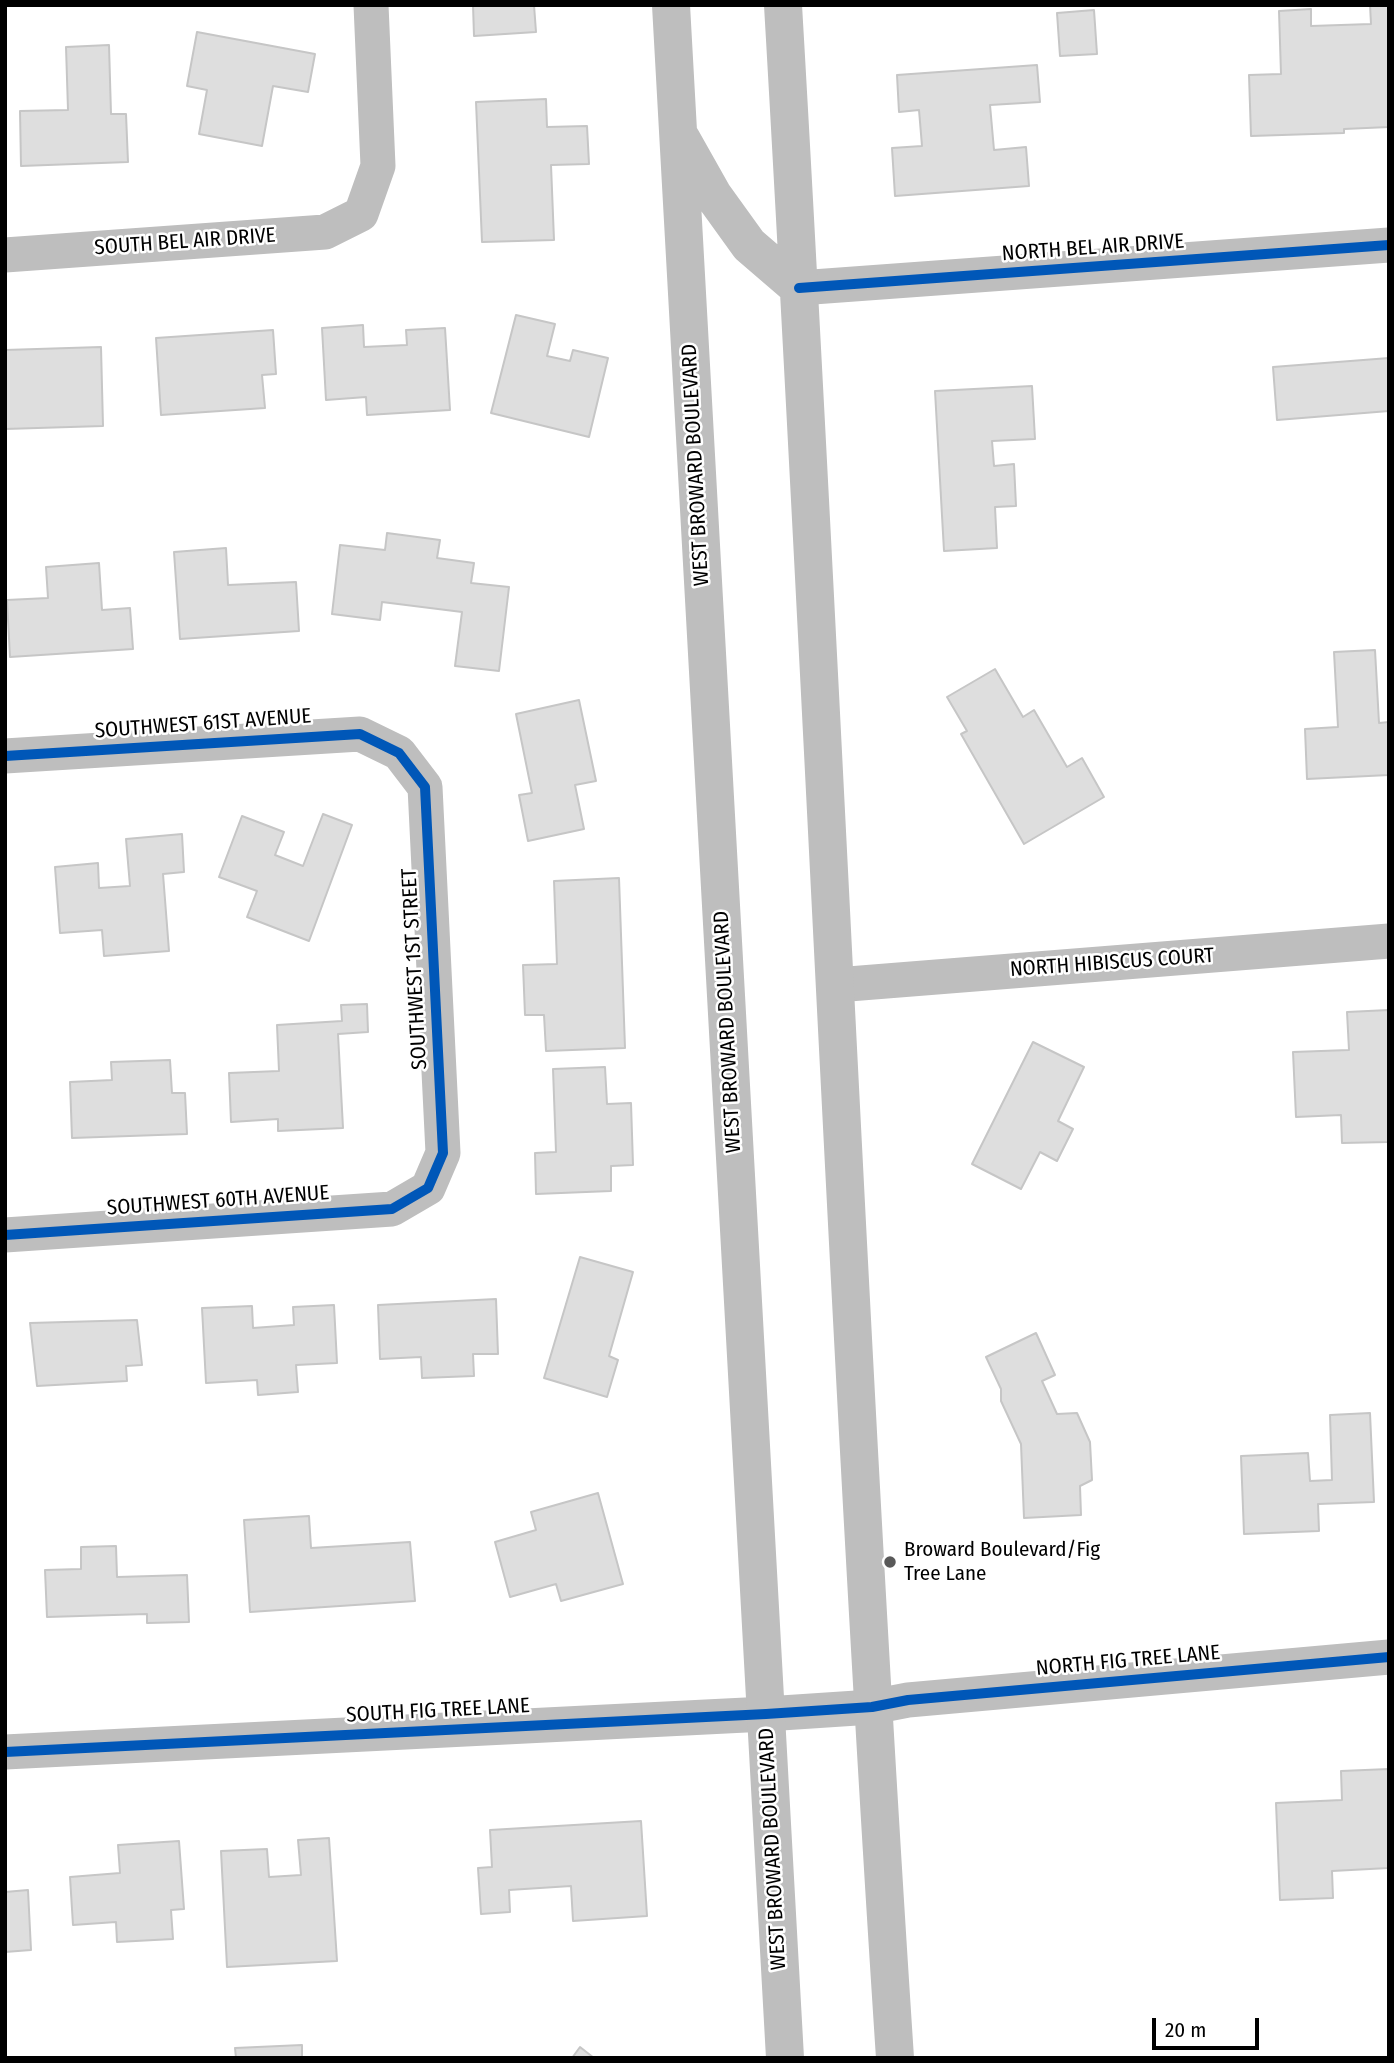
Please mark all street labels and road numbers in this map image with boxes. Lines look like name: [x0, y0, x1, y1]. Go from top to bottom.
street label: SOUTH BEL AIR DRIVE: [94, 223, 276, 261]
street label: NORTH BEL AIR DRIVE: [1001, 229, 1185, 267]
street label: WEST BROWARD BOULEVARD: [677, 343, 715, 587]
street label: SOUTHWEST 61ST AVENUE: [94, 704, 312, 744]
street label: SOUTHWEST 1ST STREET: [397, 868, 433, 1070]
street label: WEST BROWARD BOULEVARD: [709, 910, 747, 1154]
street label: NORTH HIBISCUS COURT: [1009, 943, 1215, 983]
street label: SOUTHWEST 60TH AVENUE: [106, 1181, 330, 1221]
street label: NORTH FIG TREE LANE: [1035, 1640, 1221, 1682]
street label: SOUTH FIG TREE LANE: [346, 1694, 530, 1728]
street label: WEST BROWARD BOULEVARD: [754, 1727, 792, 1971]

